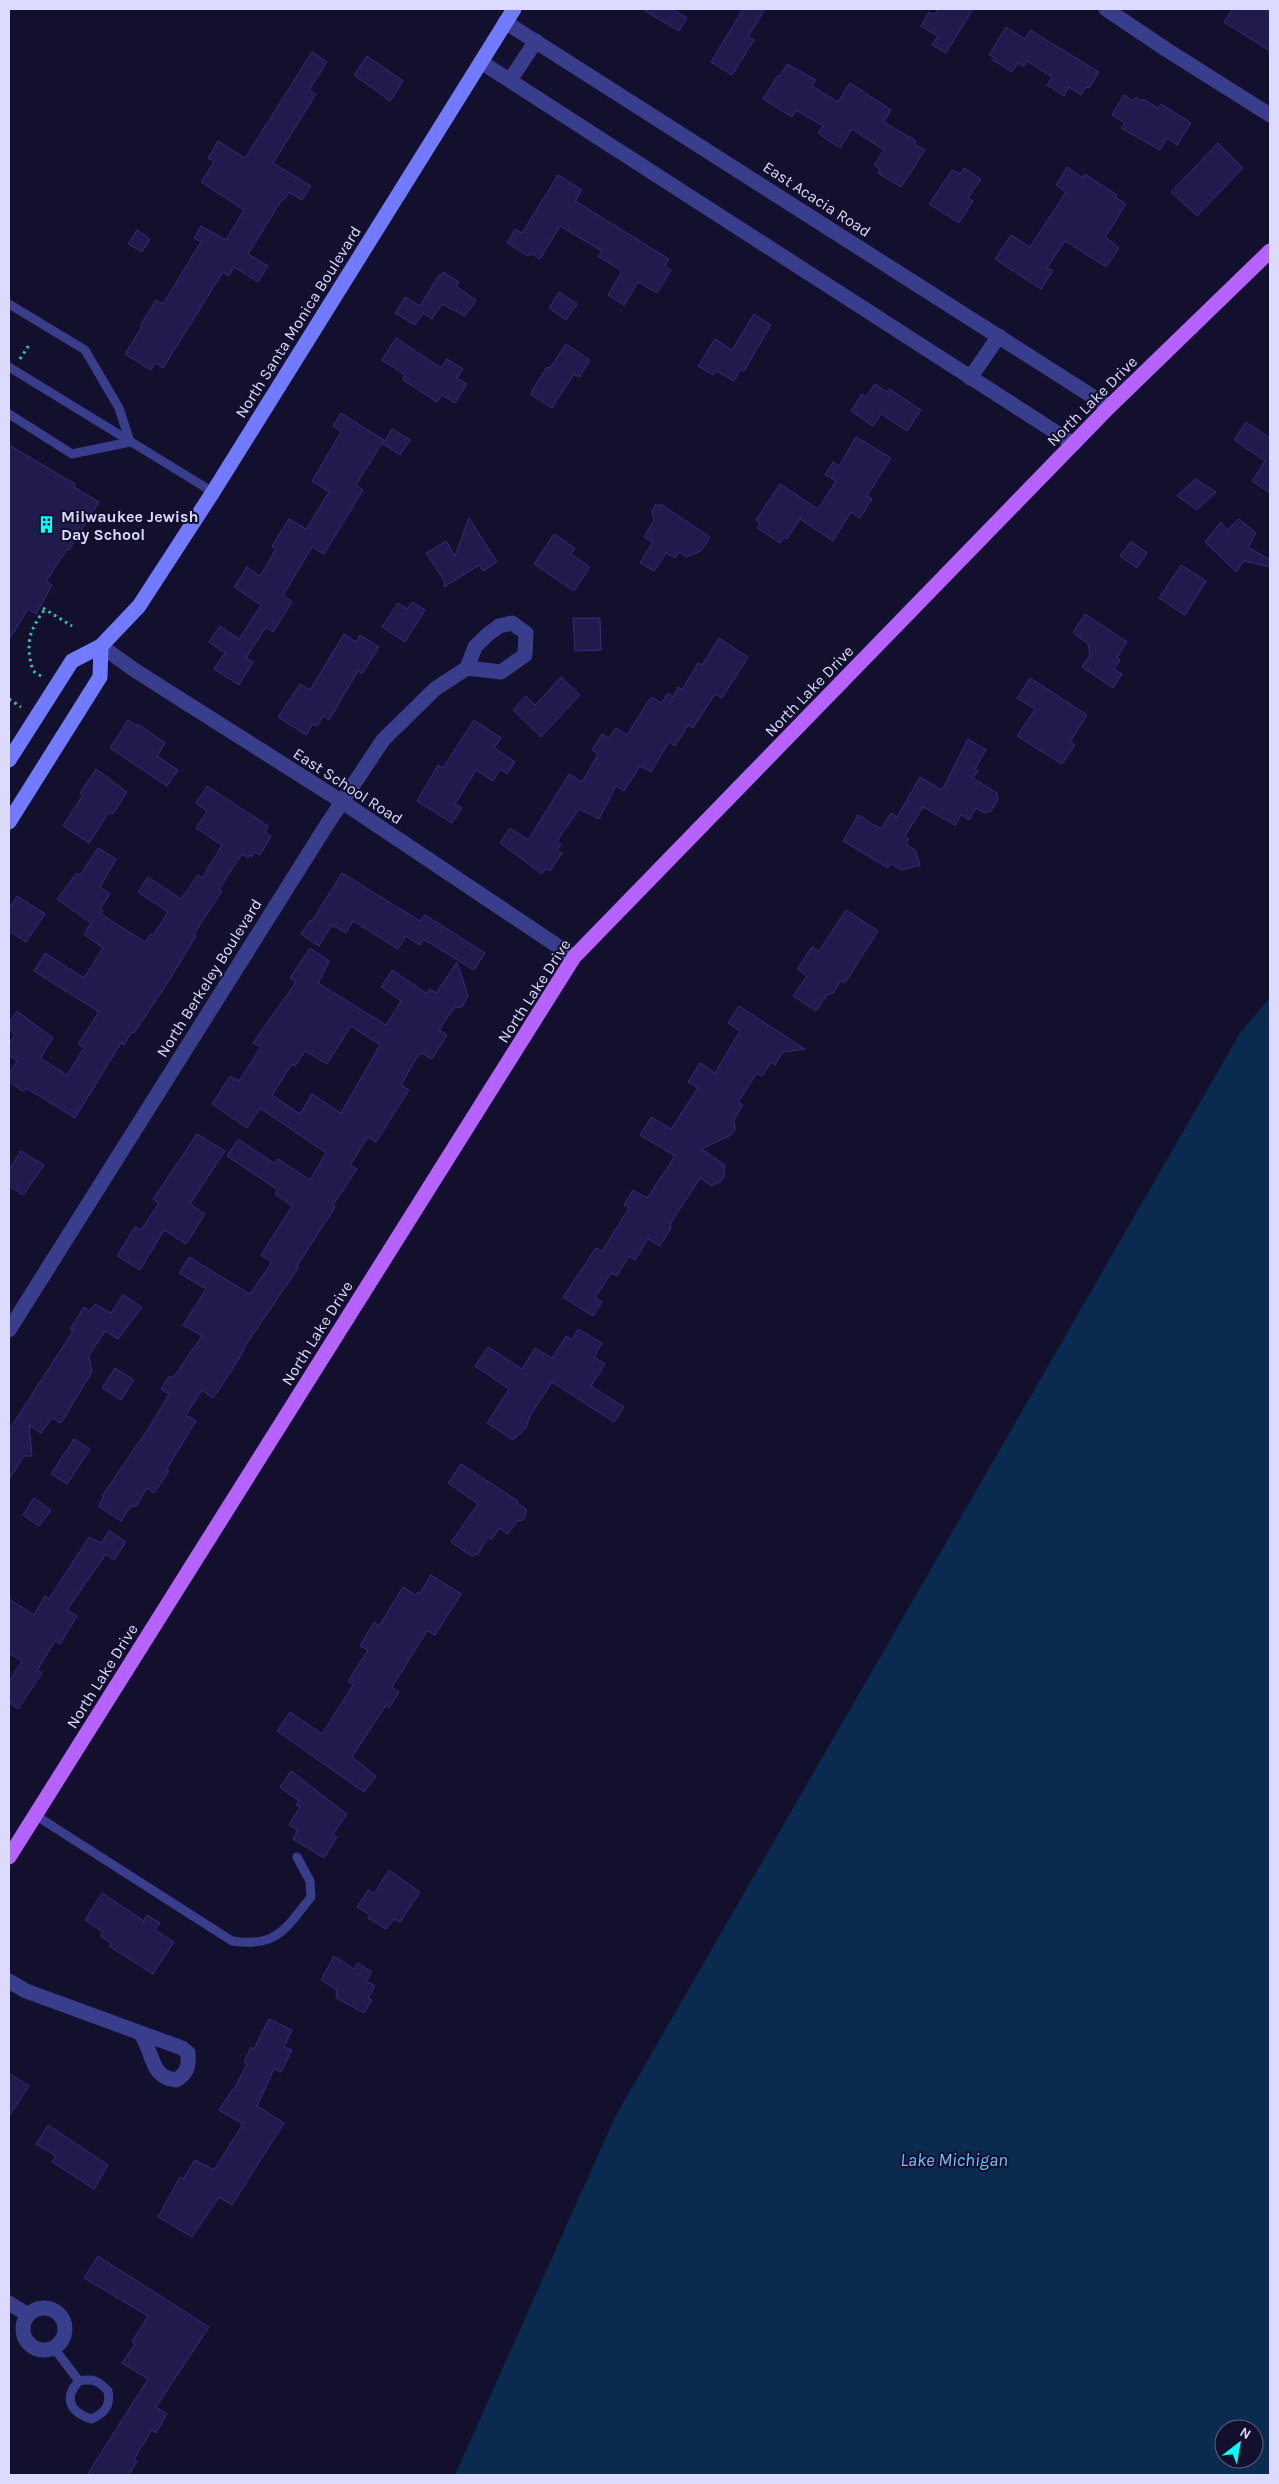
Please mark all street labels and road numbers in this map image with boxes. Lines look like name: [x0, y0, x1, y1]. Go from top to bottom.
street label: East Acacia Road: [760, 157, 874, 241]
street label: North Santa Monica Boulevard: [231, 223, 365, 421]
street label: North Lake Drive: [1043, 352, 1141, 450]
street label: North Lake Drive: [761, 641, 857, 741]
street label: East School Road: [290, 744, 406, 828]
street label: North Berkeley Boulevard: [152, 895, 266, 1061]
street label: North Lake Drive: [493, 936, 575, 1046]
street label: North Lake Drive: [277, 1277, 357, 1389]
street label: North Lake Drive: [62, 1620, 142, 1732]

